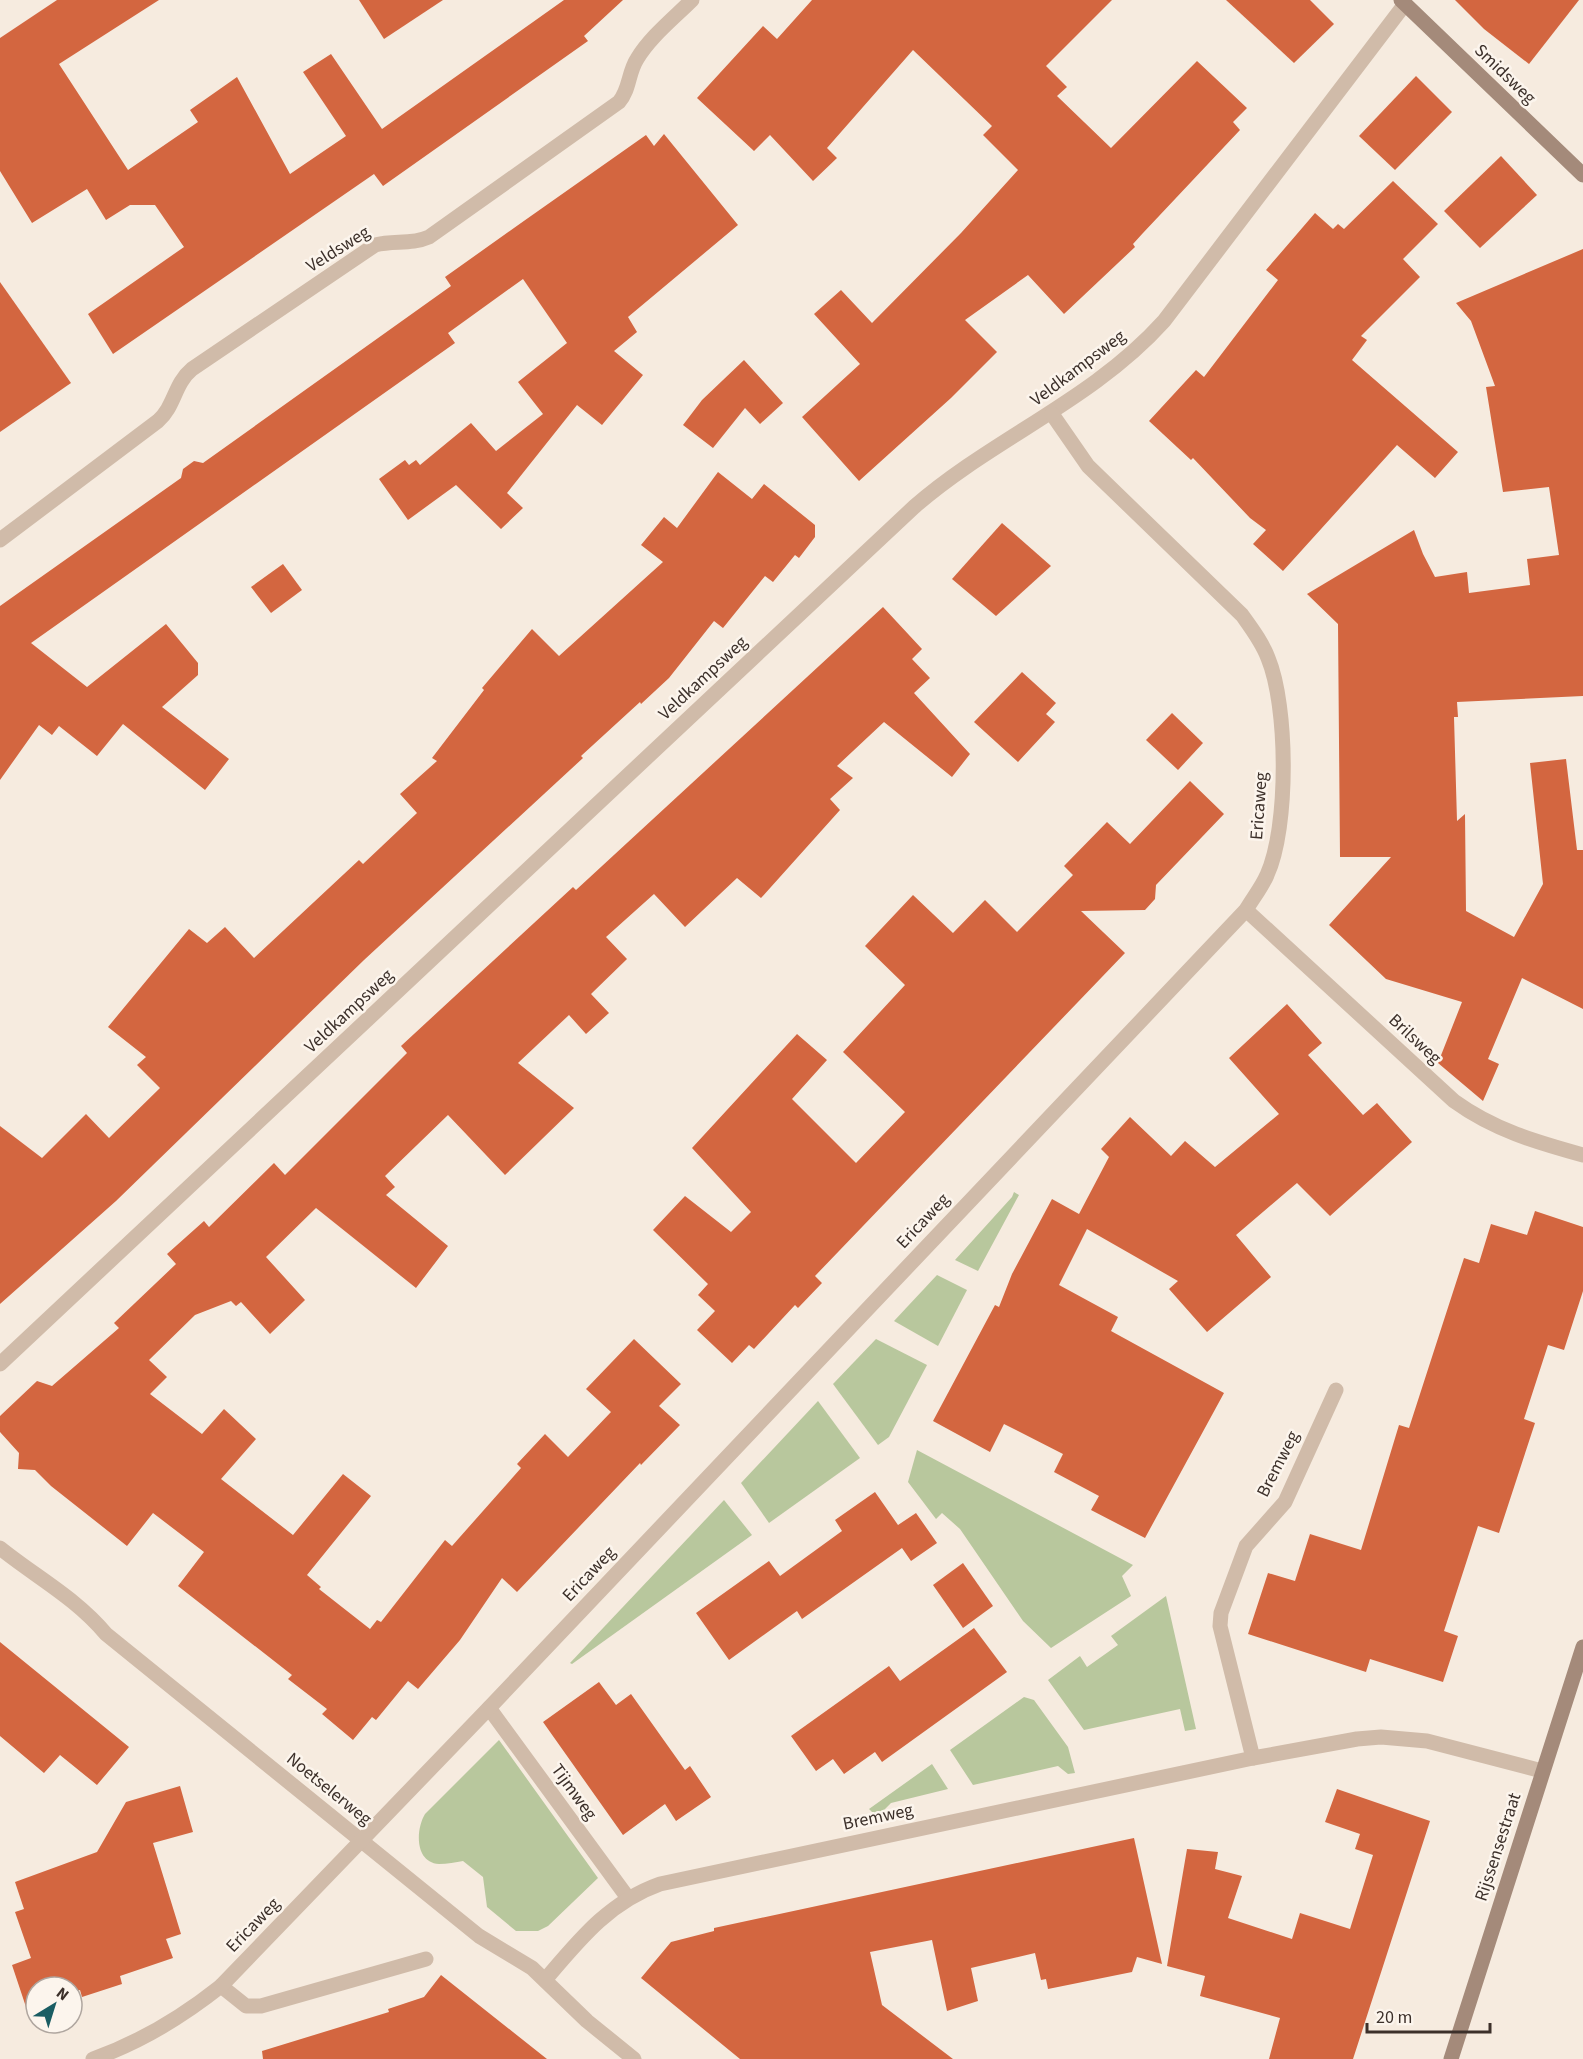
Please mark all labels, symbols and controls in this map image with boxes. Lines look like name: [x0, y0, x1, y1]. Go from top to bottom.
street label: Smidsweg: [1469, 38, 1541, 110]
street label: Veldsweg: [301, 220, 375, 278]
street label: Veldkampsweg: [1025, 324, 1131, 412]
street label: Veldkampsweg: [653, 630, 753, 726]
street label: Ericaweg: [1244, 771, 1274, 841]
street label: Veldkampsweg: [299, 963, 399, 1059]
street label: Brilsweg: [1383, 1008, 1447, 1070]
street label: Ericaweg: [891, 1188, 955, 1254]
street label: Bremweg: [1251, 1427, 1305, 1501]
street label: Ericaweg: [557, 1541, 621, 1607]
street label: Noetselerweg: [281, 1747, 377, 1831]
street label: Tijmweg: [545, 1759, 603, 1825]
street label: Rijssensestraat: [1469, 1790, 1527, 1904]
street label: Bremweg: [841, 1797, 915, 1837]
street label: Ericaweg: [220, 1892, 286, 1958]
north arrow: [24, 1975, 84, 2035]
text: N: [52, 1982, 74, 2006]
scale bar: [1367, 1996, 1490, 2034]
text: 20 m: [1376, 2005, 1412, 2030]

